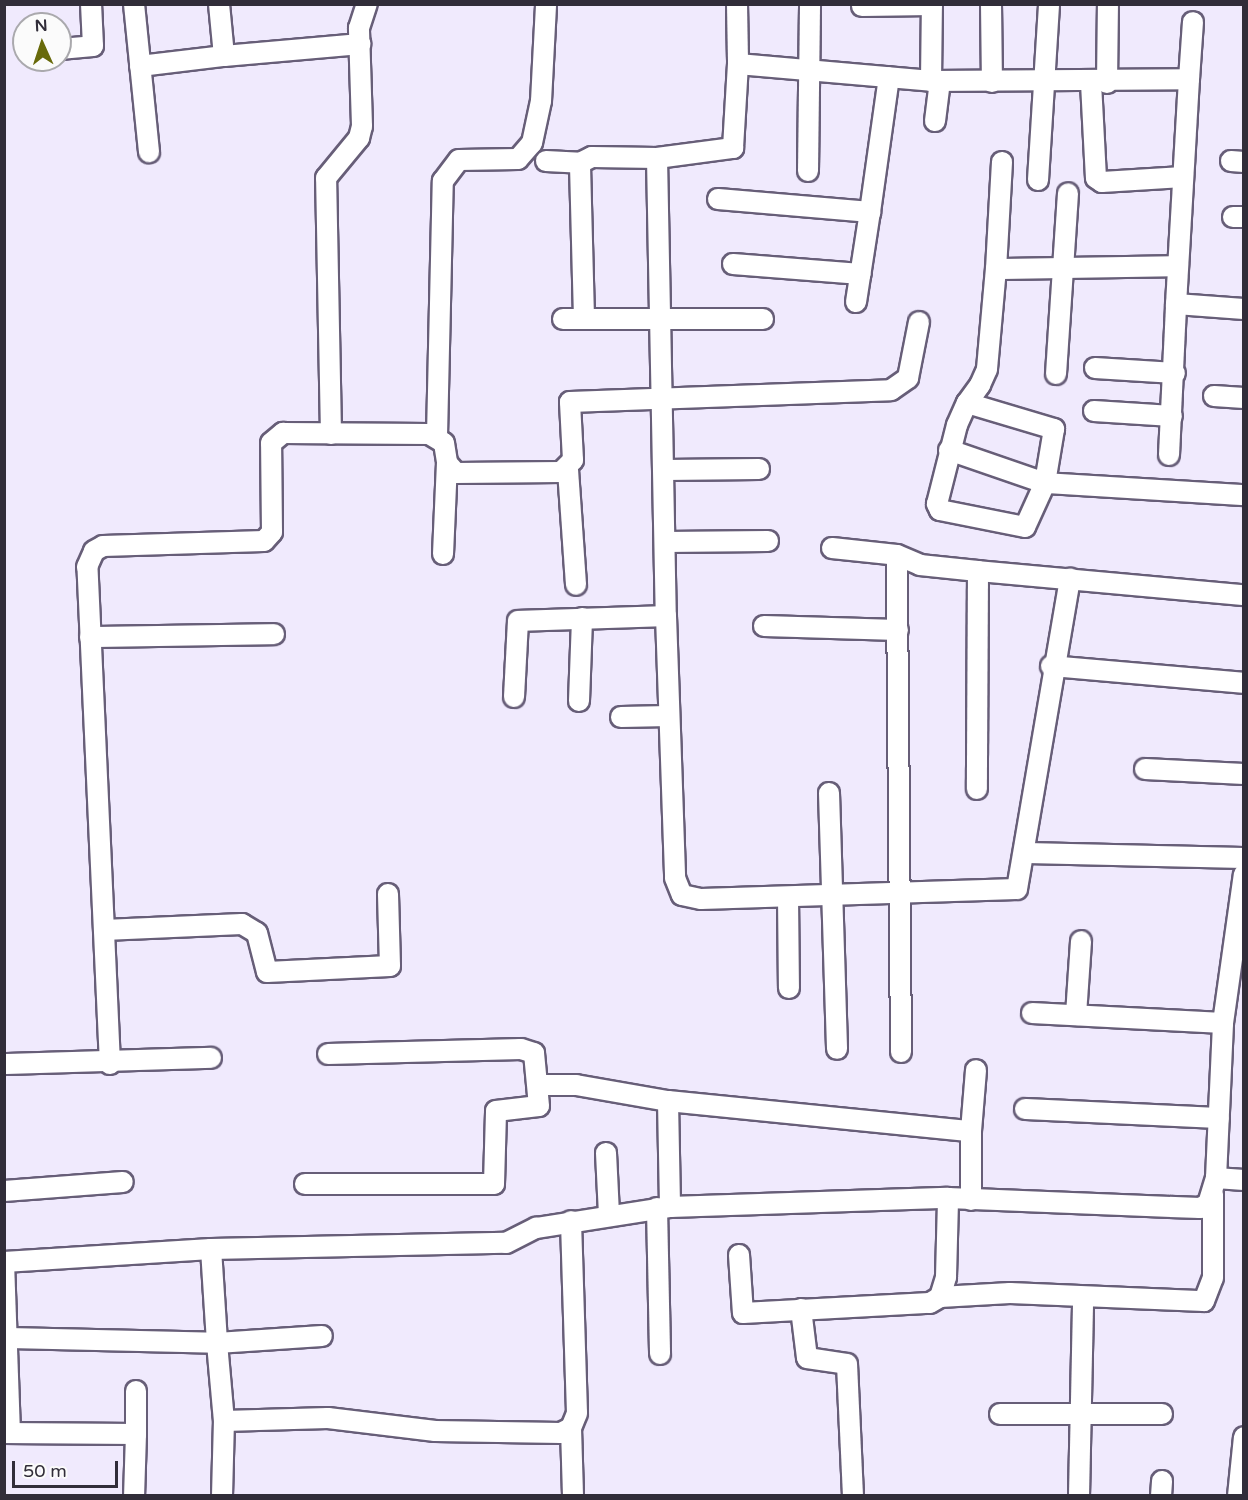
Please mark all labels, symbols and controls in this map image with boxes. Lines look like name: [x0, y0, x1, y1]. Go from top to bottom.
north arrow: [12, 12, 72, 72]
text: N: [34, 16, 48, 36]
scale bar: [15, 1449, 122, 1487]
text: 50 m: [23, 1460, 67, 1482]

